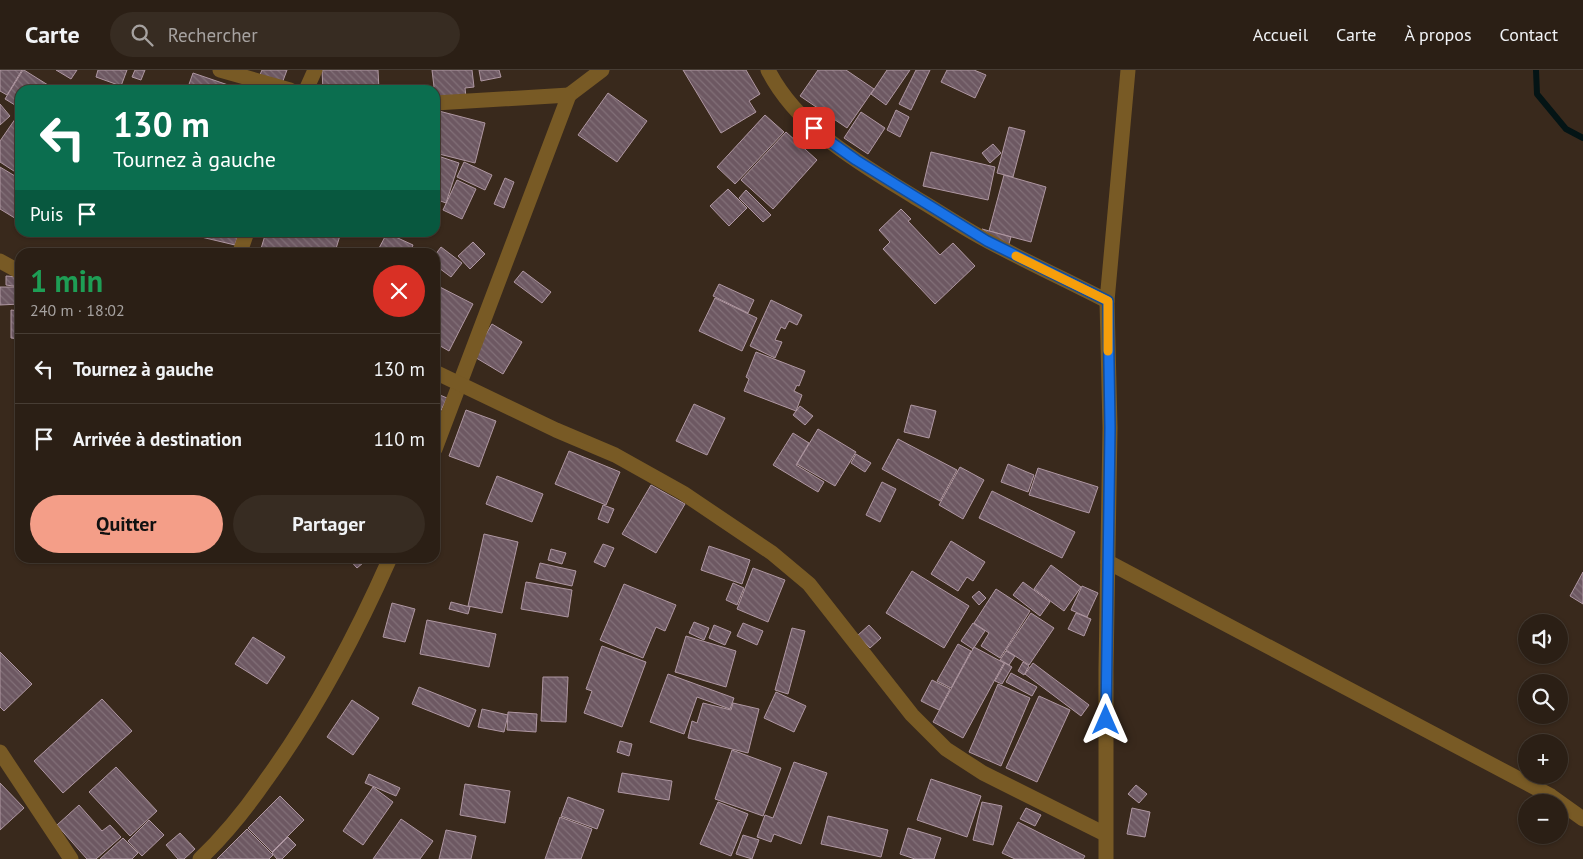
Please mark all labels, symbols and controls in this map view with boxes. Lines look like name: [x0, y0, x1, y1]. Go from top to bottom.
search box: [110, 12, 460, 57]
text: Carte: [25, 19, 80, 50]
icon: search: [128, 21, 156, 49]
text: Rechercher: [168, 23, 258, 47]
text: Accueil: [1253, 23, 1308, 46]
text: Carte: [1336, 23, 1377, 46]
text: À propos: [1405, 23, 1472, 46]
text: Contact: [1500, 23, 1558, 46]
text: 130 m: [113, 101, 210, 147]
icon: left: [30, 105, 95, 170]
pin: [793, 107, 835, 149]
icon: arrive: [800, 114, 828, 142]
text: Tournez à gauche: [113, 145, 276, 173]
icon: arrive: [73, 200, 101, 228]
text: Puis: [30, 202, 63, 226]
text: 1 min: [30, 261, 103, 300]
button: close: [373, 265, 425, 317]
text: 240 m · 18:02: [30, 300, 125, 320]
icon: left: [30, 355, 58, 383]
text: Tournez à gauche: [73, 357, 214, 381]
text: 130 m: [373, 357, 425, 381]
icon: arrive: [30, 425, 58, 453]
text: Arrivée à destination: [73, 427, 242, 451]
text: 110 m: [373, 427, 425, 451]
button: Quitter: [30, 495, 223, 553]
button: Partager: [233, 495, 425, 553]
map controls: [1518, 614, 1568, 844]
button: sound: [1518, 614, 1568, 664]
button: search: [1518, 674, 1568, 724]
position arrow: [1079, 693, 1131, 745]
button: +: [1518, 734, 1568, 784]
button: −: [1518, 794, 1568, 844]

